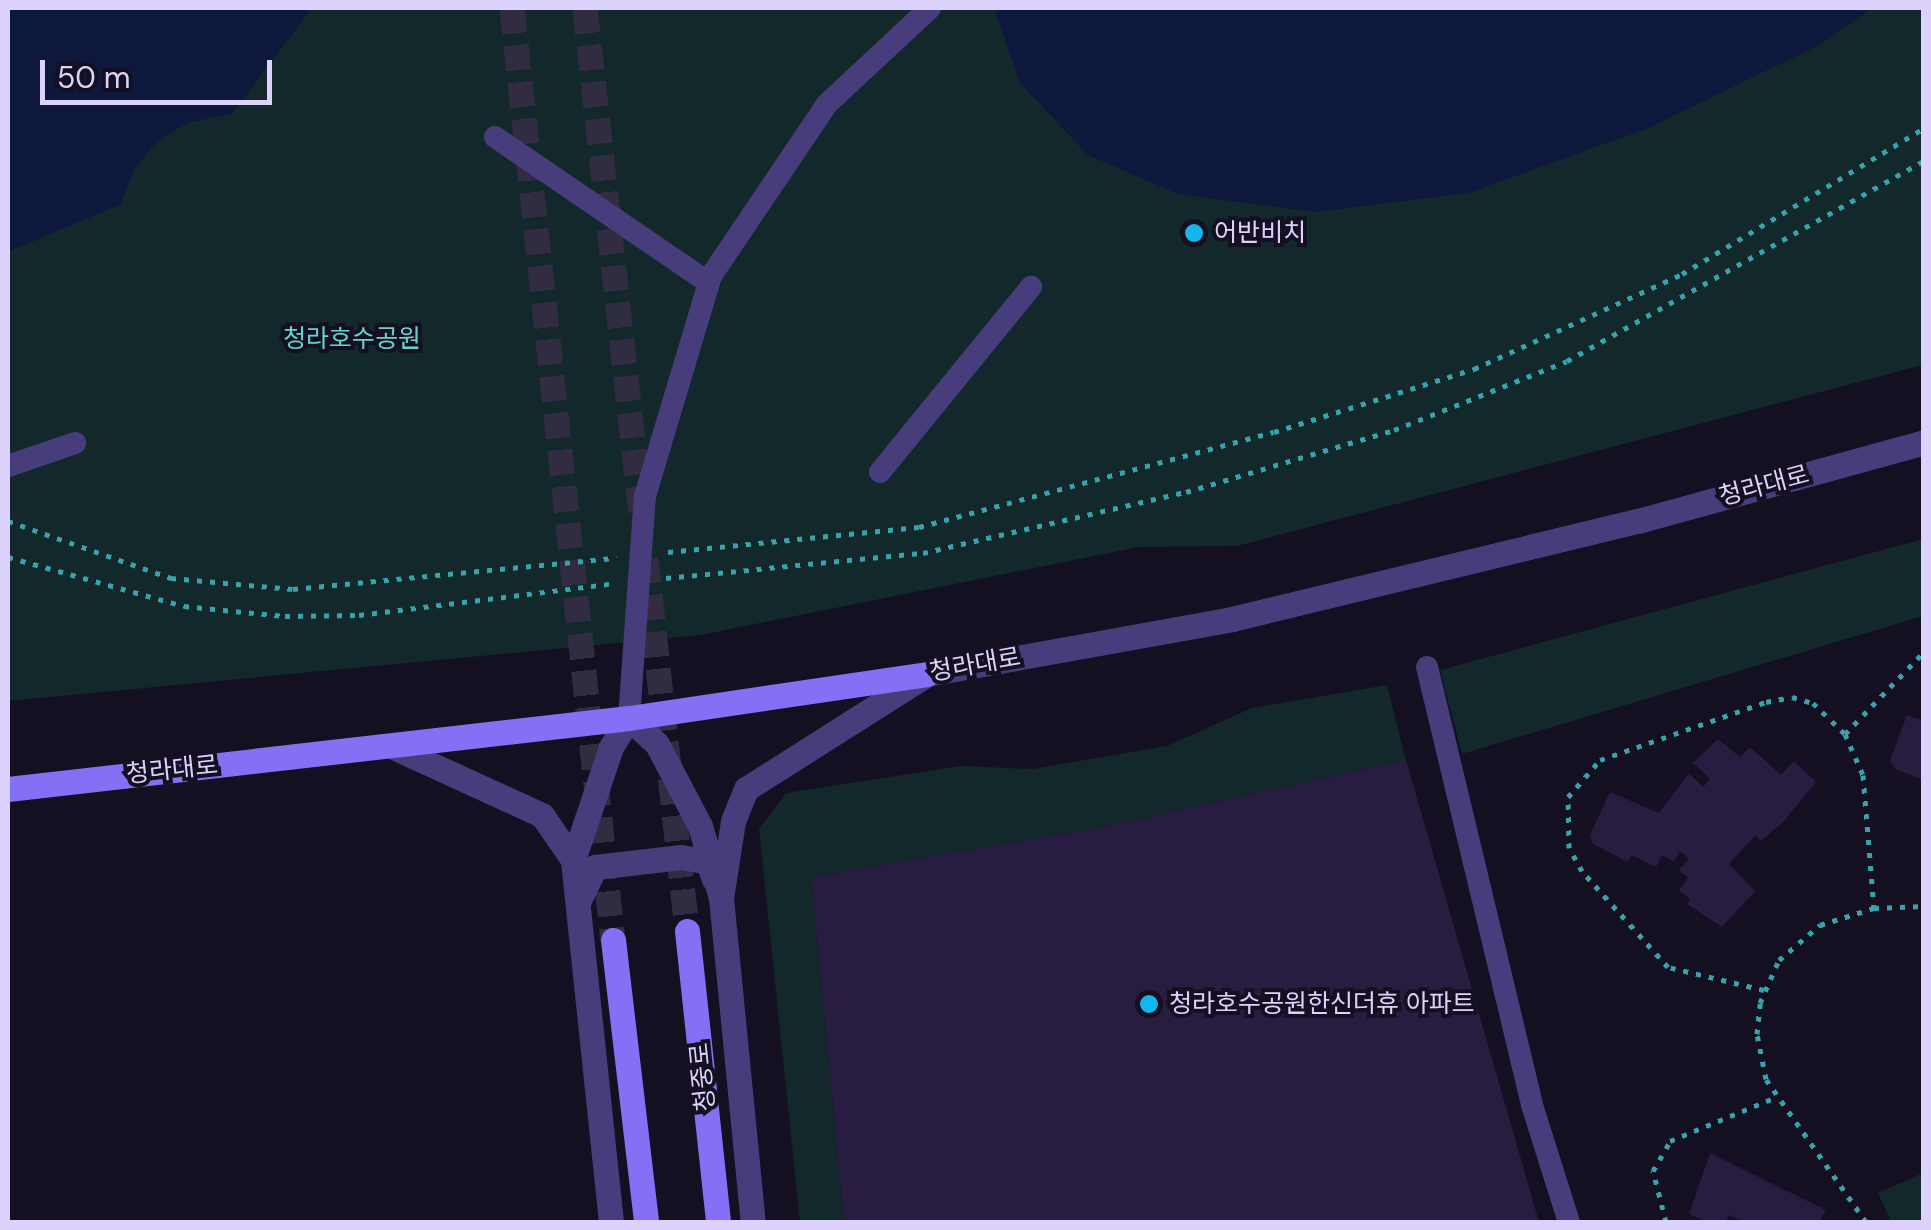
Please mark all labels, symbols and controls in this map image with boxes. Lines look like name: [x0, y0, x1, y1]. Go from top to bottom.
scale bar: [45, 40, 278, 102]
text: 50 m: [57, 58, 131, 97]
place label: 어반비치: [1214, 218, 1306, 248]
marker: 어반비치: [1183, 222, 1205, 244]
park label: 청라호수공원: [283, 324, 421, 354]
street label: 청라대로: [1716, 460, 1812, 512]
street label: 청라대로: [927, 642, 1023, 688]
street label: 청라대로: [125, 750, 219, 790]
place label: 청라호수공원한신더휴 아파트: [1169, 989, 1475, 1019]
marker: 청라호수공원한신더휴 아파트: [1138, 993, 1160, 1015]
street label: 청중로: [684, 1041, 722, 1113]

